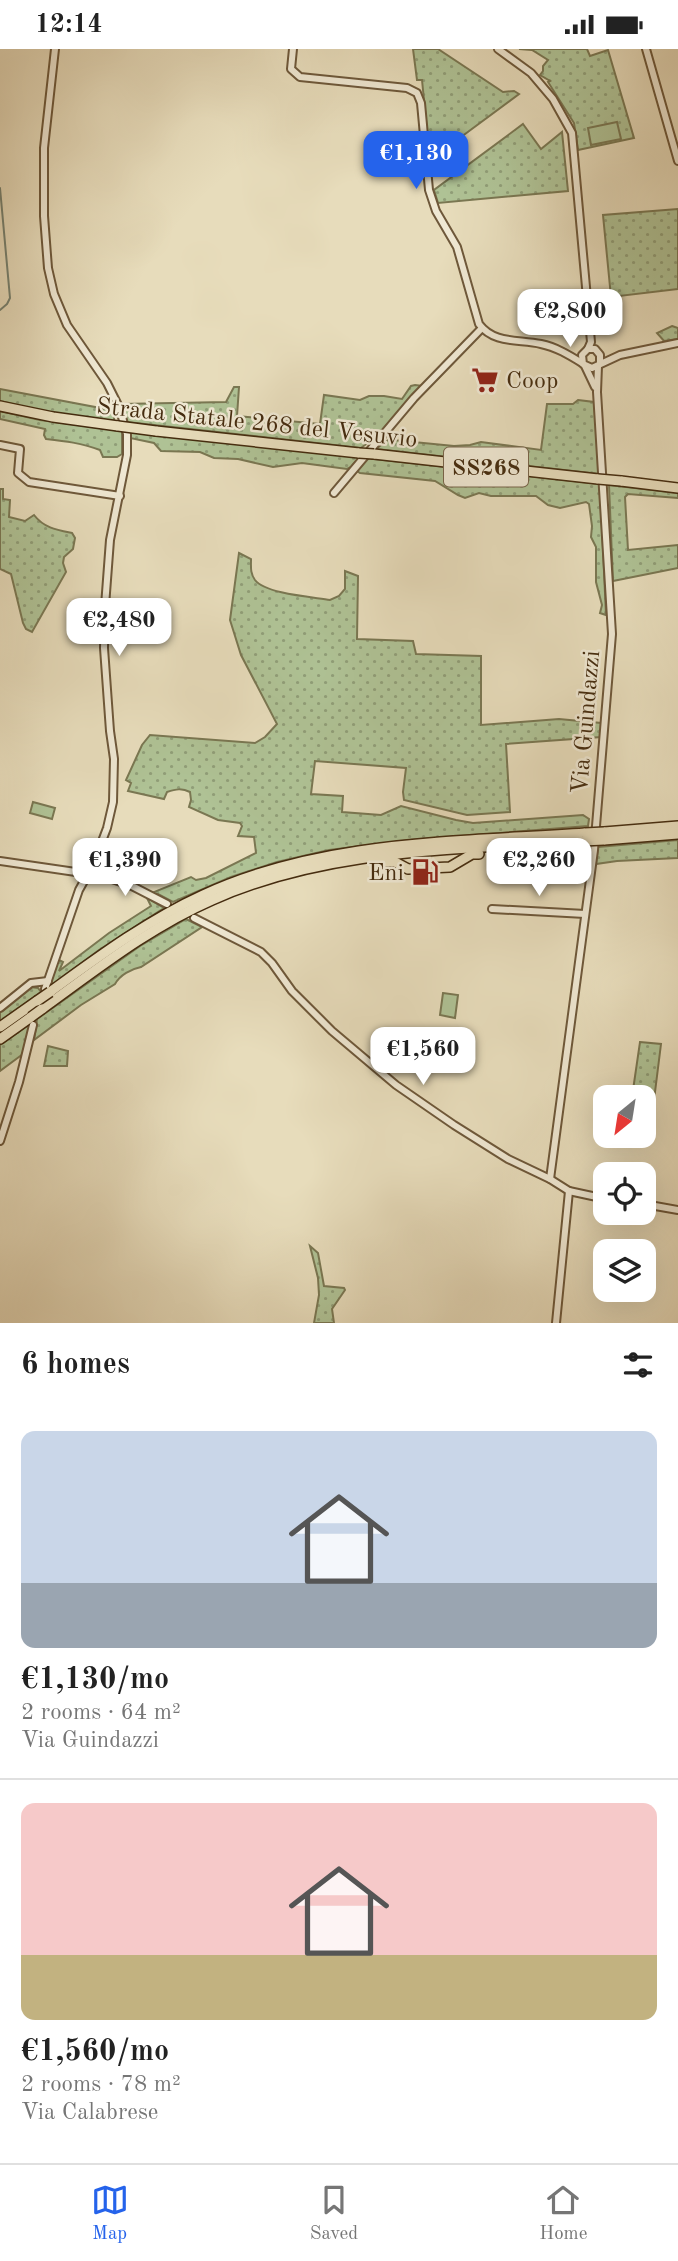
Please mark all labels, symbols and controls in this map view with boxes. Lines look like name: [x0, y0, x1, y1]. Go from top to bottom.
text: 12:14: [35, 12, 103, 38]
pin: €1,130: [359, 131, 473, 191]
text: €1,130: [379, 142, 453, 165]
pin: €2,800: [513, 289, 627, 349]
text: €2,800: [533, 300, 607, 323]
supermarket icon: Coop: [470, 365, 500, 395]
place label: Coop: [506, 370, 558, 394]
street label: Strada Statale 268 del Vesuvio: [95, 395, 418, 453]
road number: SS268: [444, 447, 528, 487]
pin: €2,480: [62, 599, 176, 658]
text: €2,480: [82, 609, 156, 632]
street label: Via Guindazzi: [569, 649, 605, 795]
pin: €1,390: [68, 839, 182, 898]
pin: €2,260: [482, 839, 596, 898]
text: €1,390: [88, 849, 162, 872]
text: €2,260: [502, 849, 576, 872]
fuel station icon: Eni: [410, 857, 440, 887]
place label: Eni: [368, 862, 404, 886]
pin: €1,560: [366, 1027, 480, 1087]
text: €1,560: [386, 1038, 460, 1061]
north arrow: [593, 1085, 656, 1148]
map controls: [593, 1085, 656, 1302]
button: locate: [593, 1162, 656, 1225]
button: layers: [593, 1239, 656, 1302]
icon: filters: [619, 1346, 657, 1384]
text: 6 homes: [21, 1350, 130, 1380]
icon: home: [276, 1476, 402, 1602]
text: €1,130/mo: [21, 1665, 169, 1695]
text: 2 rooms · 64 m²: [21, 1701, 181, 1724]
text: Via Guindazzi: [21, 1729, 159, 1752]
icon: home: [276, 1848, 402, 1974]
text: €1,560/mo: [21, 2037, 169, 2067]
text: 2 rooms · 78 m²: [21, 2073, 181, 2096]
text: Via Calabrese: [21, 2101, 158, 2124]
tab: Map: [91, 2181, 129, 2246]
tab: Saved: [310, 2181, 358, 2246]
tab: Home: [539, 2181, 587, 2246]

